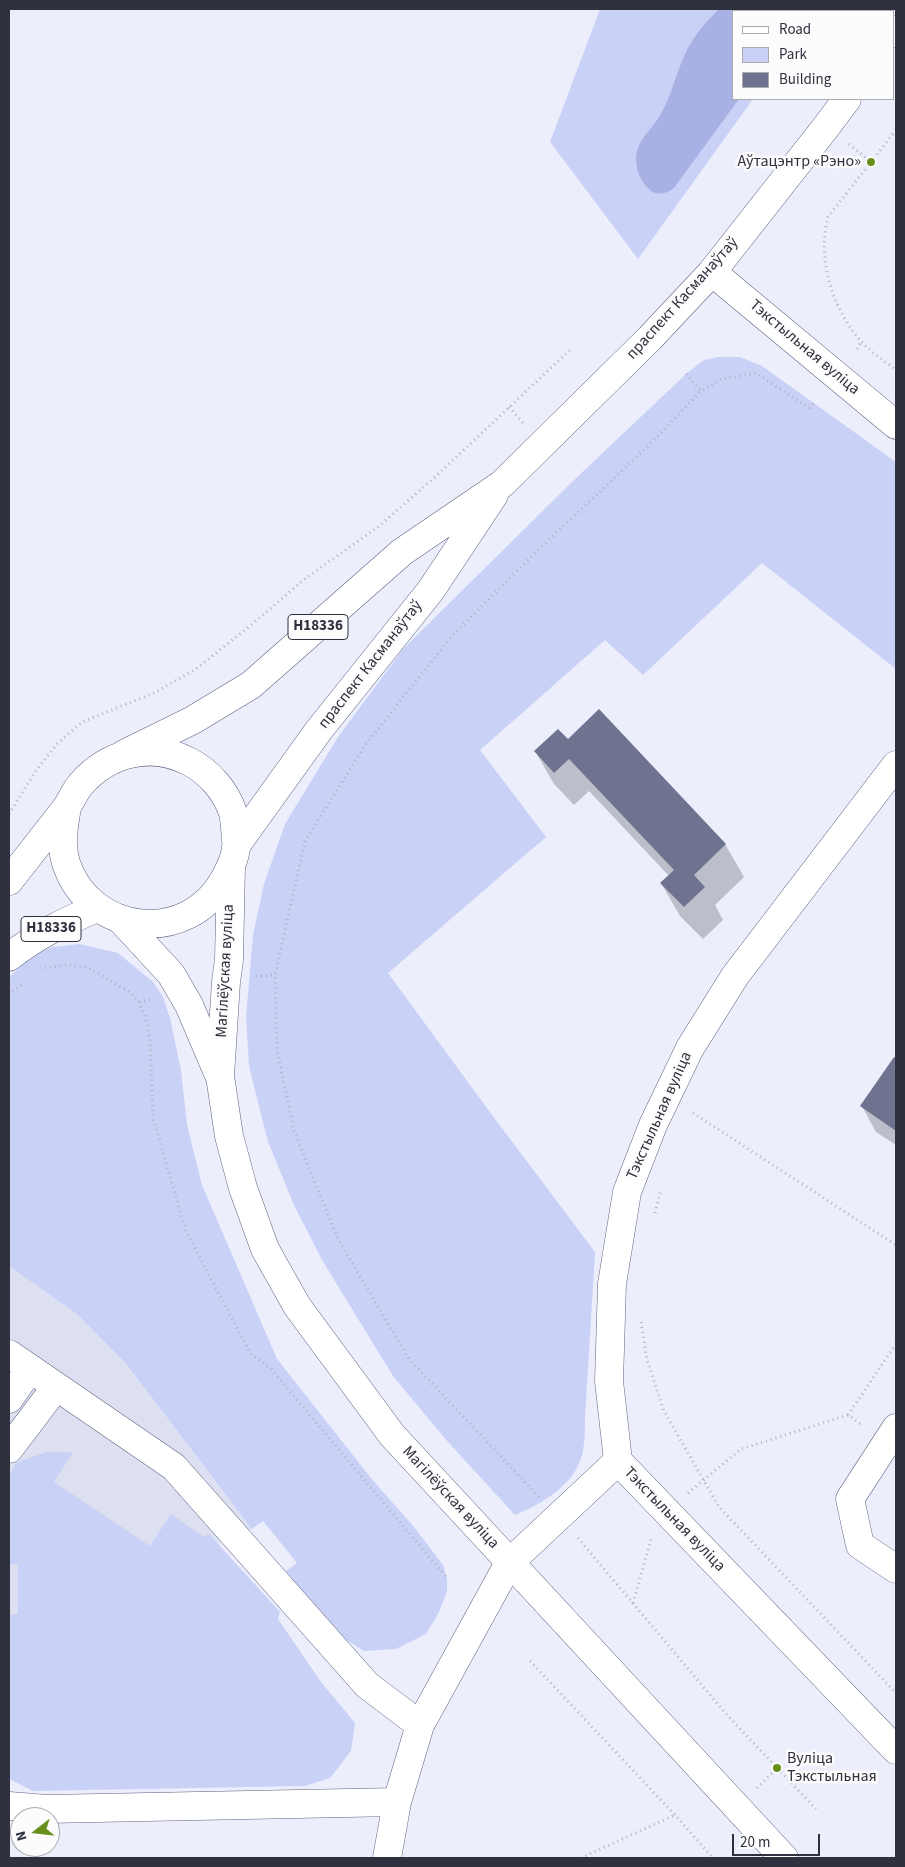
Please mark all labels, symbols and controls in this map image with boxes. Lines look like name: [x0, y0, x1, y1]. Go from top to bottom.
legend: [732, 10, 895, 100]
text: Road: [779, 19, 811, 40]
text: Park: [779, 44, 807, 65]
text: Building: [779, 69, 831, 90]
place label: Аўтацэнтр «Рэно»: [737, 152, 861, 172]
marker: Аўтацэнтр «Рэно»: [865, 156, 877, 168]
street label: праспект Касманаўтаў: [623, 234, 743, 364]
street label: Тэкстыльная вуліца: [745, 296, 863, 400]
street label: праспект Касманаўтаў: [315, 597, 427, 733]
road number: Н18336: [288, 614, 348, 640]
street label: Магілёўская вуліца: [213, 904, 239, 1038]
road number: Н18336: [21, 916, 81, 942]
street label: Тэкстыльная вуліца: [623, 1049, 697, 1183]
street label: Магілёўская вуліца: [397, 1443, 503, 1553]
street label: Тэкстыльная вуліца: [619, 1464, 729, 1576]
place label: Вуліца Тэкстыльная: [787, 1749, 877, 1787]
marker: Вуліца Тэкстыльная: [771, 1762, 783, 1774]
north arrow: [10, 1807, 60, 1857]
scale bar: [735, 1824, 822, 1856]
text: N: [11, 1829, 32, 1843]
text: 20 m: [740, 1832, 770, 1853]

